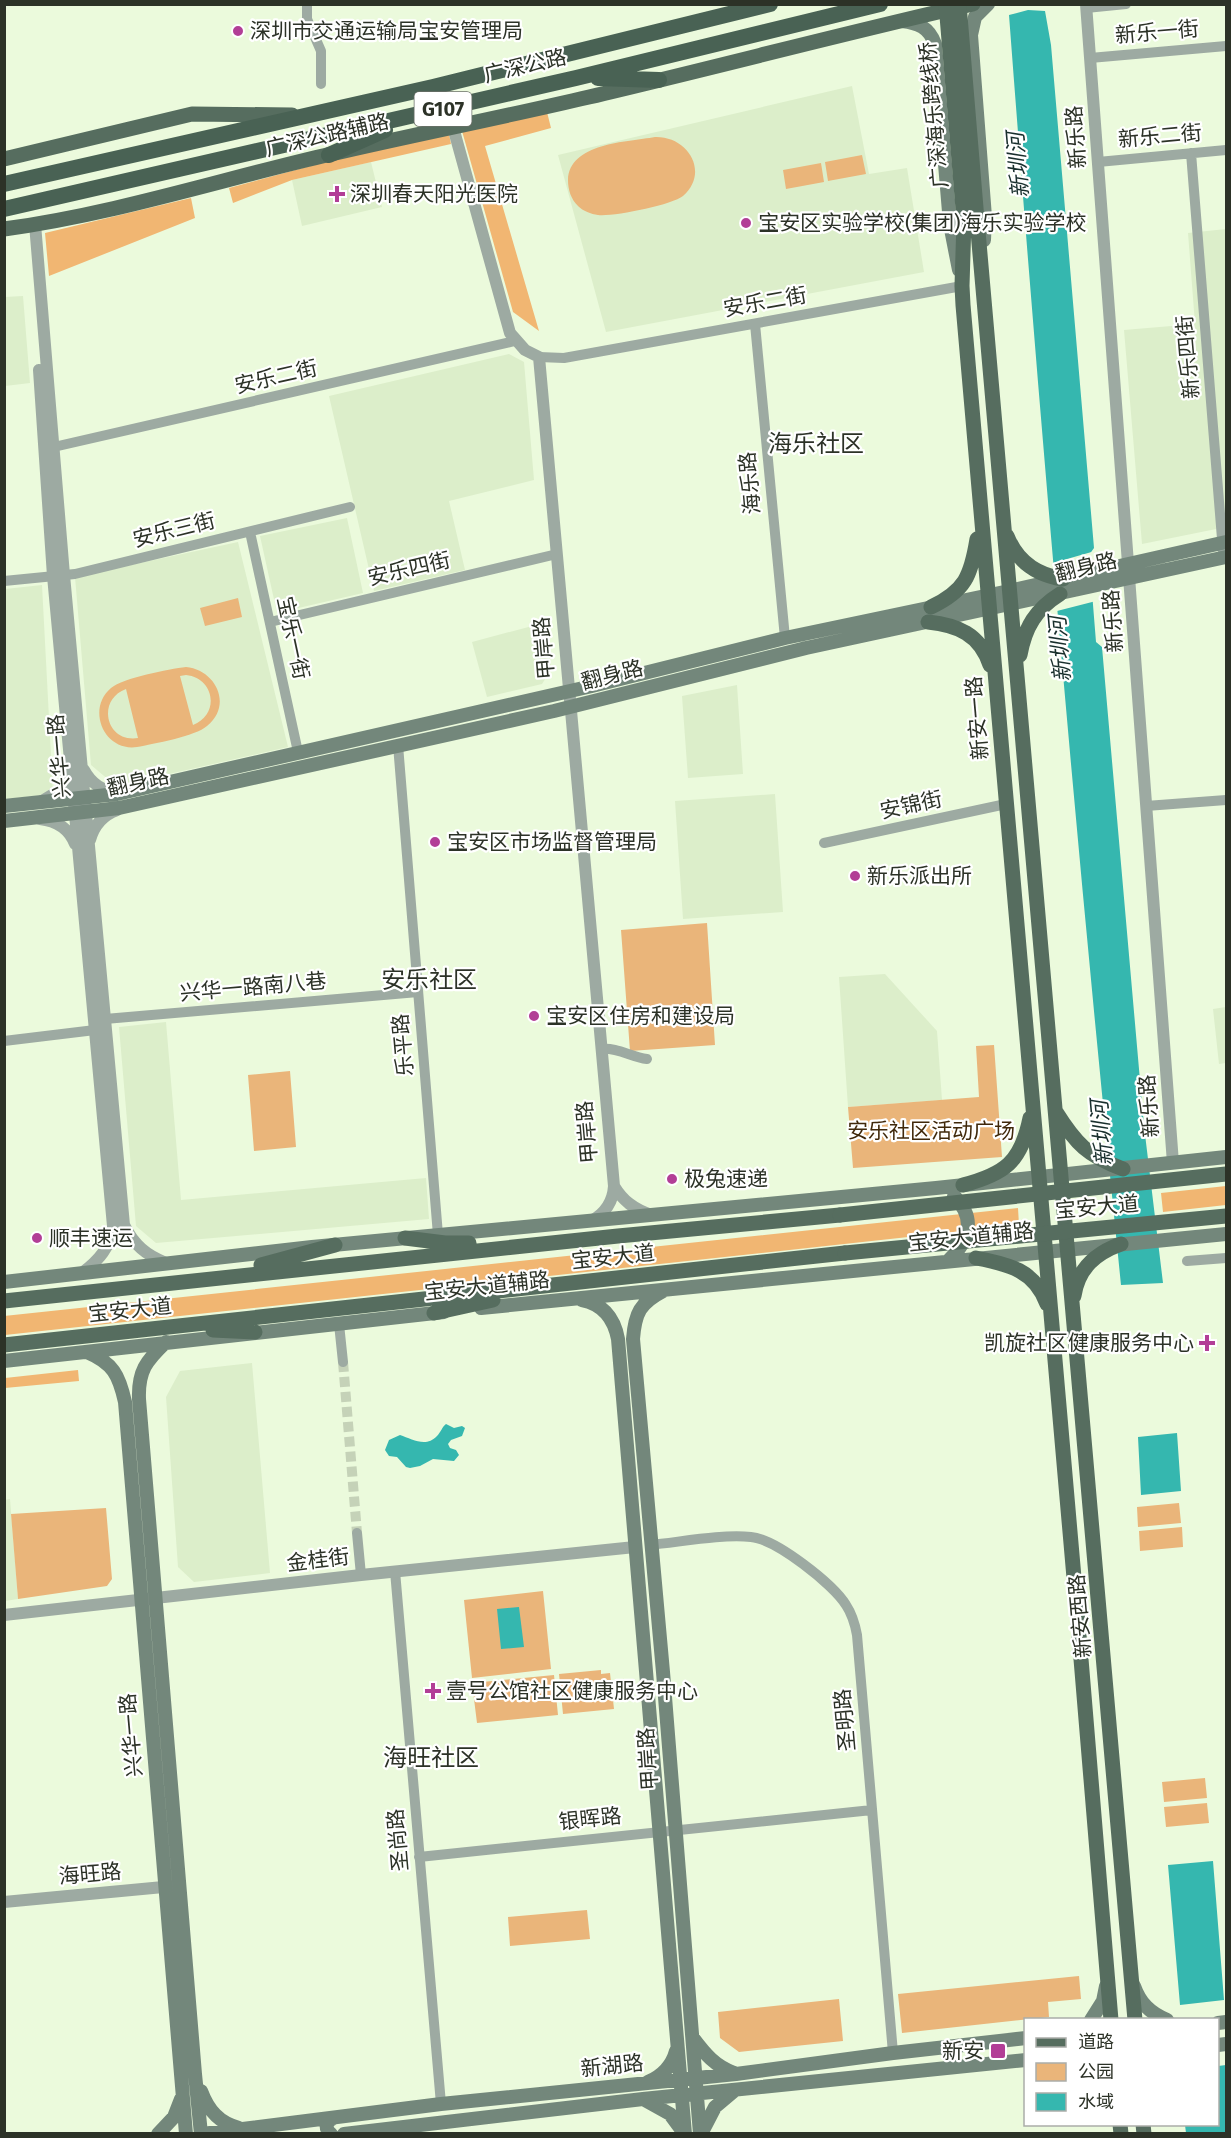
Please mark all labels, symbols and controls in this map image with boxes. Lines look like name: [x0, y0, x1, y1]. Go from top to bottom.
street label: 新乐一街: [1114, 15, 1200, 49]
place label: 深圳市交通运输局宝安管理局: [250, 18, 523, 44]
marker: 深圳市交通运输局宝安管理局: [231, 24, 245, 38]
street label: 广深海乐跨线桥: [915, 41, 953, 189]
street label: 广深公路: [481, 44, 569, 88]
road number: G107: [414, 92, 472, 126]
street label: 新乐路: [1061, 105, 1091, 169]
street label: 广深公路辅路: [263, 108, 391, 162]
street label: 新乐二街: [1117, 119, 1203, 153]
water label: 新圳河: [1001, 127, 1034, 199]
place label: 深圳春天阳光医院: [350, 181, 518, 207]
marker: 深圳春天阳光医院: [328, 185, 346, 203]
place label: 宝安区实验学校(集团)海乐实验学校: [758, 210, 1087, 236]
marker: 宝安区实验学校(集团)海乐实验学校: [739, 216, 753, 230]
street label: 安乐二街: [721, 282, 809, 322]
street label: 新乐四街: [1171, 314, 1205, 400]
street label: 安乐二街: [232, 355, 320, 399]
district label: 海乐社区: [768, 430, 864, 458]
street label: 海乐路: [734, 450, 766, 516]
street label: 安乐三街: [130, 507, 218, 553]
street label: 安乐四街: [365, 547, 453, 591]
street label: 翻身路: [1052, 547, 1120, 587]
street label: 新乐路: [1098, 589, 1128, 653]
street label: 宝乐一街: [272, 594, 314, 682]
water label: 新圳河: [1043, 611, 1076, 683]
street label: 甲岸路: [528, 615, 560, 681]
street label: 翻身路: [578, 655, 646, 695]
street label: 新安一路: [960, 675, 994, 761]
street label: 兴华一路: [42, 713, 76, 799]
street label: 翻身路: [104, 763, 172, 801]
street label: 安锦街: [877, 786, 945, 824]
place label: 宝安区市场监督管理局: [447, 829, 657, 855]
marker: 宝安区市场监督管理局: [428, 835, 442, 849]
place label: 新乐派出所: [867, 863, 972, 889]
marker: 新乐派出所: [848, 869, 862, 883]
district label: 安乐社区: [381, 966, 477, 994]
street label: 兴华一路南八巷: [179, 968, 327, 1006]
place label: 宝安区住房和建设局: [546, 1003, 735, 1029]
marker: 宝安区住房和建设局: [527, 1009, 541, 1023]
street label: 乐平路: [387, 1012, 419, 1078]
street label: 新乐路: [1134, 1074, 1164, 1138]
water label: 新圳河: [1085, 1095, 1118, 1167]
street label: 甲岸路: [571, 1099, 603, 1165]
park label: 安乐社区活动广场: [847, 1118, 1015, 1144]
place label: 极兔速递: [684, 1166, 768, 1192]
marker: 极兔速递: [665, 1172, 679, 1186]
street label: 宝安大道: [1054, 1190, 1140, 1224]
street label: 宝安大道辅路: [907, 1217, 1035, 1257]
place label: 顺丰速运: [49, 1225, 133, 1251]
marker: 顺丰速运: [30, 1231, 44, 1245]
street label: 宝安大道: [570, 1240, 656, 1274]
street label: 宝安大道辅路: [423, 1266, 551, 1306]
street label: 宝安大道: [87, 1293, 173, 1327]
place label: 凯旋社区健康服务中心: [984, 1330, 1194, 1356]
marker: 凯旋社区健康服务中心: [1198, 1334, 1216, 1352]
street label: 金桂街: [285, 1543, 351, 1577]
street label: 新安西路: [1063, 1573, 1097, 1659]
place label: 壹号公馆社区健康服务中心: [446, 1678, 698, 1704]
marker: 壹号公馆社区健康服务中心: [424, 1682, 442, 1700]
street label: 圣明路: [829, 1687, 861, 1753]
street label: 兴华一路: [114, 1692, 148, 1778]
street label: 甲岸路: [633, 1727, 663, 1791]
district label: 海旺社区: [383, 1744, 479, 1772]
street label: 银晖路: [557, 1803, 623, 1835]
street label: 圣尚路: [382, 1807, 414, 1873]
street label: 海旺路: [57, 1858, 123, 1890]
legend: [1024, 2018, 1219, 2126]
text: 道路: [1078, 2031, 1114, 2053]
place label: 新安: [942, 2038, 984, 2064]
marker: 新安: [989, 2042, 1007, 2060]
street label: 新湖路: [579, 2050, 645, 2082]
text: 公园: [1078, 2061, 1114, 2083]
text: 水域: [1078, 2091, 1114, 2113]

